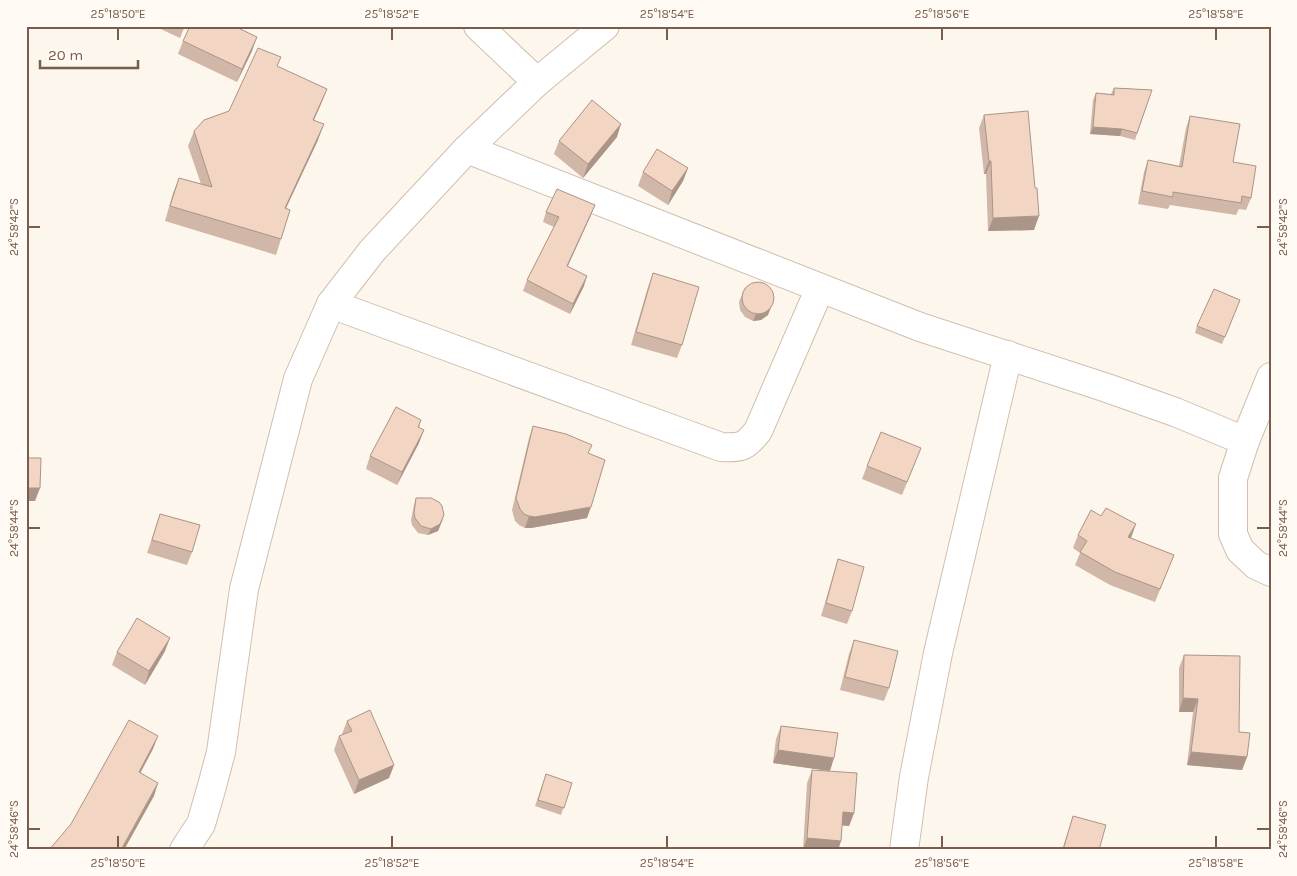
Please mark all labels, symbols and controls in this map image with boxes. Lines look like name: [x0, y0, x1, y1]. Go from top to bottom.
text: 25°18'50"E: [90, 7, 146, 21]
text: 25°18'52"E: [365, 7, 419, 21]
text: 25°18'54"E: [640, 7, 694, 21]
text: 25°18'56"E: [915, 7, 969, 21]
text: 25°18'58"E: [1188, 7, 1244, 21]
scale bar: [40, 38, 138, 70]
text: 20 m: [48, 46, 83, 64]
text: 24°58'42"S: [7, 198, 21, 256]
text: 24°58'42"S: [1276, 198, 1290, 256]
text: 24°58'44"S: [7, 499, 21, 557]
text: 24°58'44"S: [1276, 499, 1290, 557]
text: 24°58'46"S: [7, 800, 21, 858]
text: 24°58'46"S: [1276, 800, 1290, 858]
text: 25°18'50"E: [90, 856, 146, 870]
text: 25°18'52"E: [365, 856, 419, 870]
text: 25°18'54"E: [640, 856, 694, 870]
text: 25°18'56"E: [915, 856, 969, 870]
text: 25°18'58"E: [1188, 856, 1244, 870]

